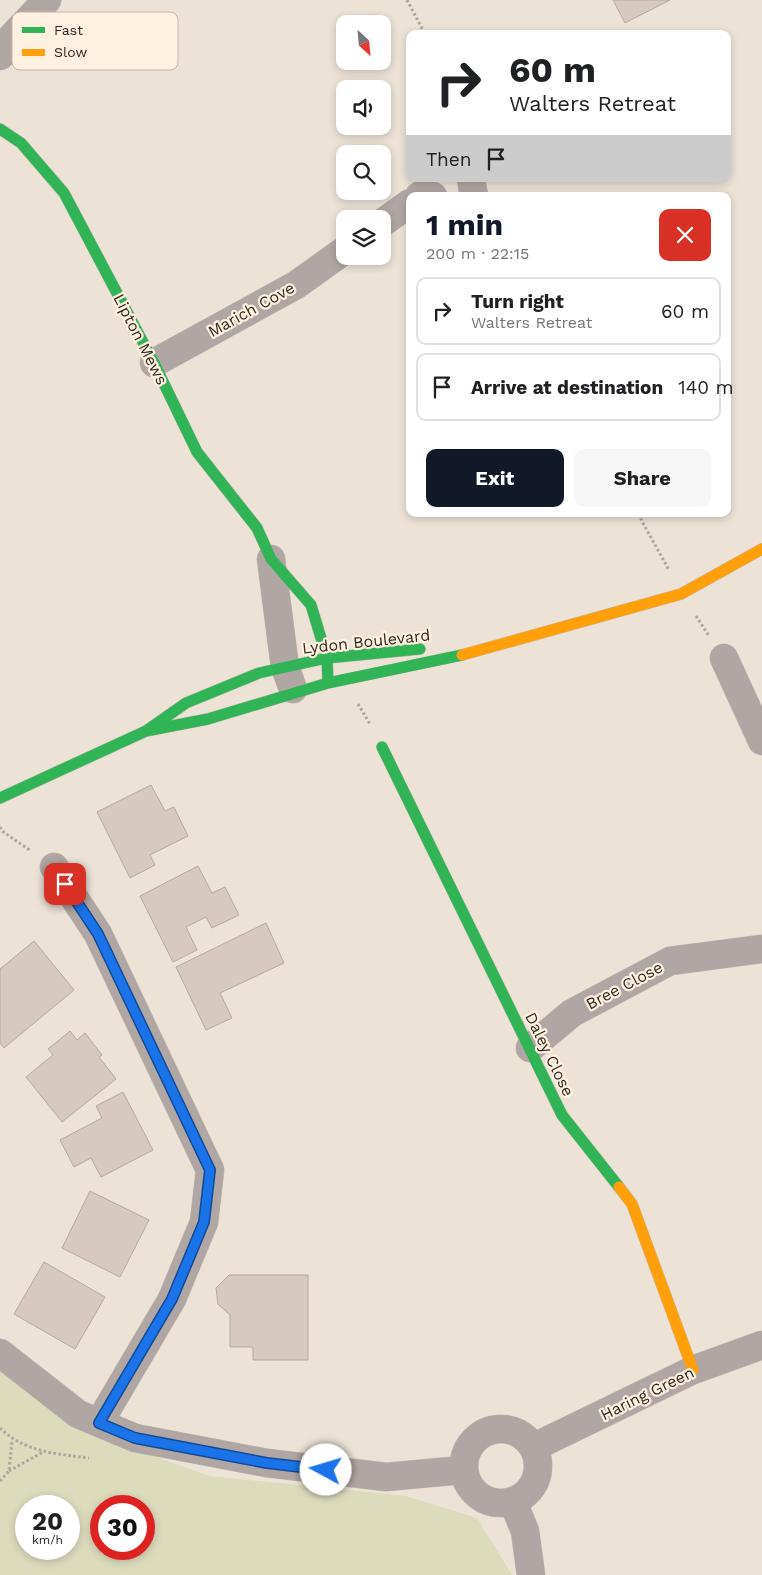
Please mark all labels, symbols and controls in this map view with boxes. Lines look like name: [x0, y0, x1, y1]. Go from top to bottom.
legend: [12, 12, 178, 70]
north arrow: [336, 15, 391, 70]
map controls: [336, 15, 391, 265]
text: Fast: [54, 22, 83, 38]
text: Slow: [54, 44, 87, 60]
text: 60 m: [509, 49, 596, 91]
icon: right: [426, 50, 491, 115]
button: sound: [336, 80, 391, 135]
text: Walters Retreat: [509, 91, 676, 116]
button: search: [336, 145, 391, 200]
icon: arrive: [482, 145, 510, 173]
text: Then: [426, 148, 472, 171]
text: 1 min: [426, 207, 503, 242]
button: close: [659, 209, 711, 261]
button: layers: [336, 210, 391, 265]
text: 200 m · 22:15: [426, 244, 529, 263]
street label: Marich Cove: [205, 278, 298, 341]
text: Turn right: [471, 290, 564, 313]
street label: Lipton Mews: [109, 291, 172, 388]
icon: right: [428, 297, 456, 325]
text: 60 m: [661, 300, 709, 323]
text: Walters Retreat: [471, 313, 592, 332]
icon: arrive: [428, 373, 456, 401]
text: Arrive at destination: [471, 376, 663, 399]
text: 140 m: [678, 376, 734, 399]
button: Exit: [426, 449, 564, 507]
button: Share: [574, 449, 711, 507]
street label: Lydon Boulevard: [301, 625, 431, 658]
pin: [44, 863, 86, 905]
icon: arrive: [51, 870, 79, 898]
street label: Bree Close: [583, 957, 666, 1013]
street label: Daley Close: [521, 1009, 578, 1099]
street label: Haring Green: [597, 1363, 697, 1424]
position arrow: [299, 1443, 351, 1495]
speed limit sign: 30: [90, 1495, 155, 1560]
text: 20: [32, 1507, 63, 1536]
text: km/h: [32, 1533, 63, 1547]

